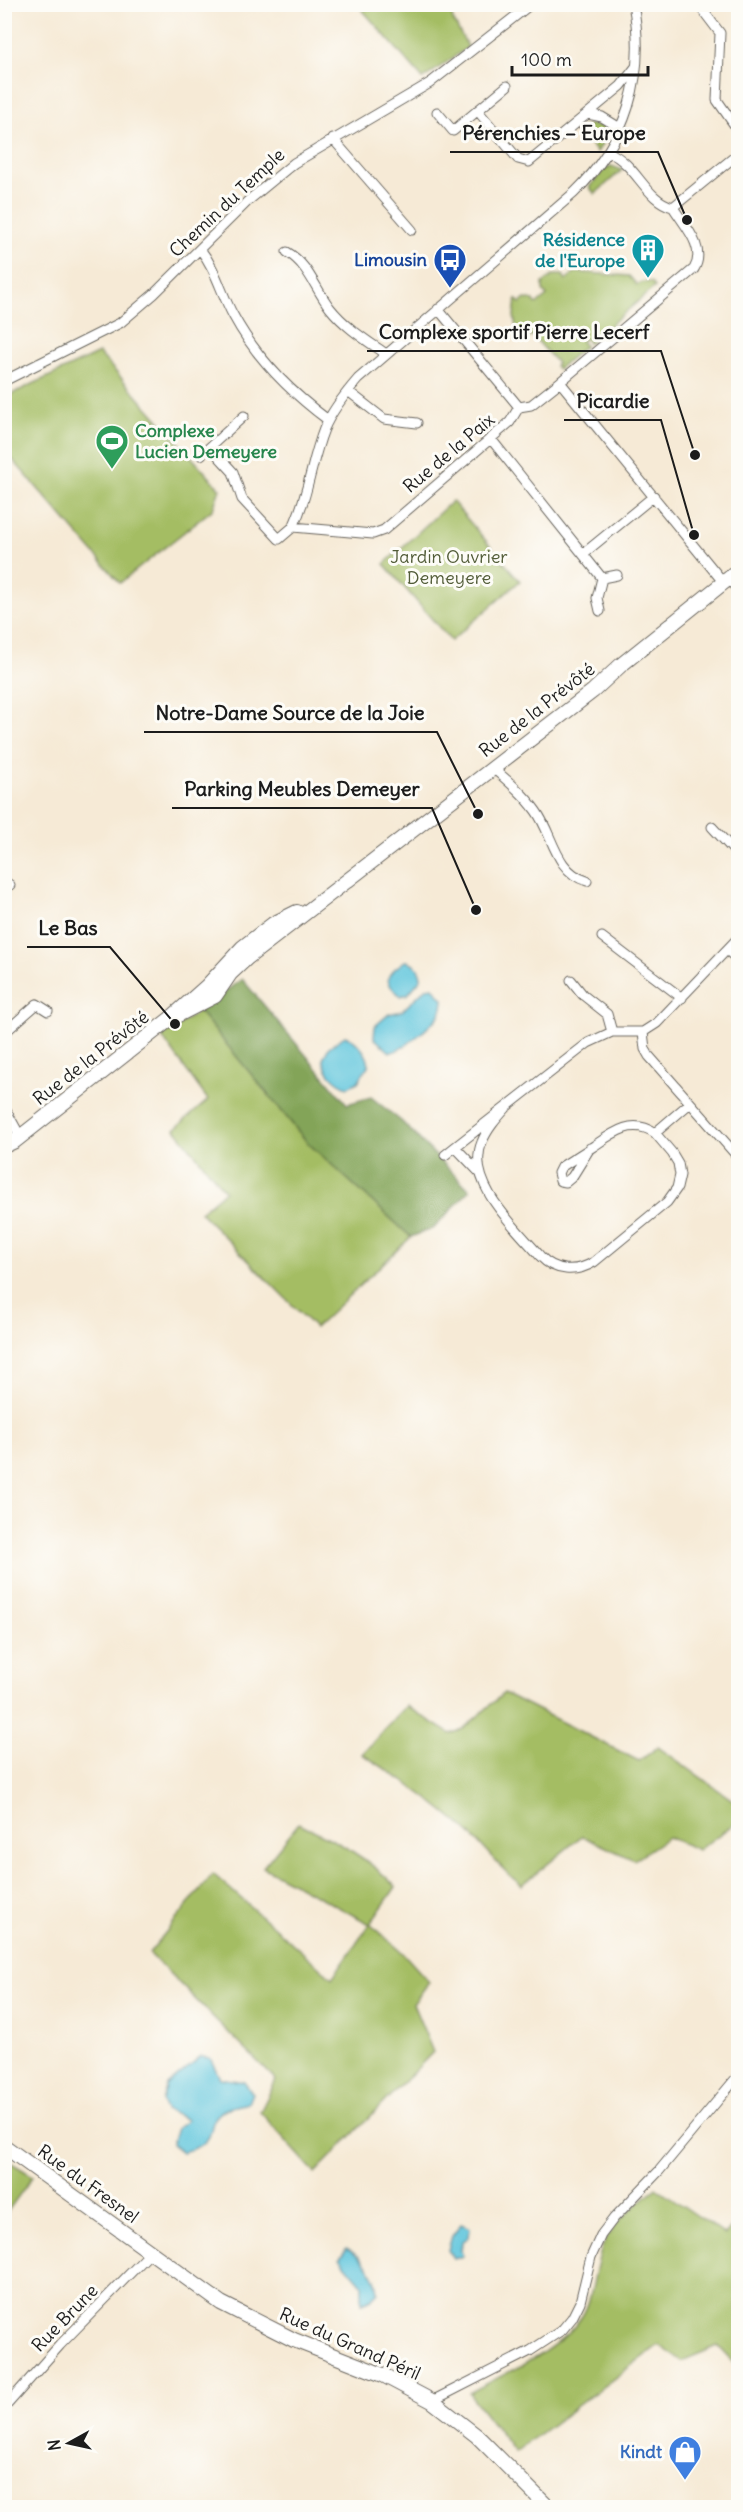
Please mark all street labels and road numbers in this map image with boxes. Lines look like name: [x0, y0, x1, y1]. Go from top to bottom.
street label: Chemin du Temple: [164, 143, 289, 262]
street label: Rue de la Paix: [398, 408, 499, 498]
street label: Rue de la Prévôté: [474, 657, 599, 762]
street label: Rue de la Prévôté: [28, 1005, 153, 1110]
street label: Rue du Fresnel: [33, 2139, 143, 2228]
street label: Rue Brune: [27, 2279, 103, 2356]
street label: Rue du Grand Péril: [276, 2302, 424, 2385]

